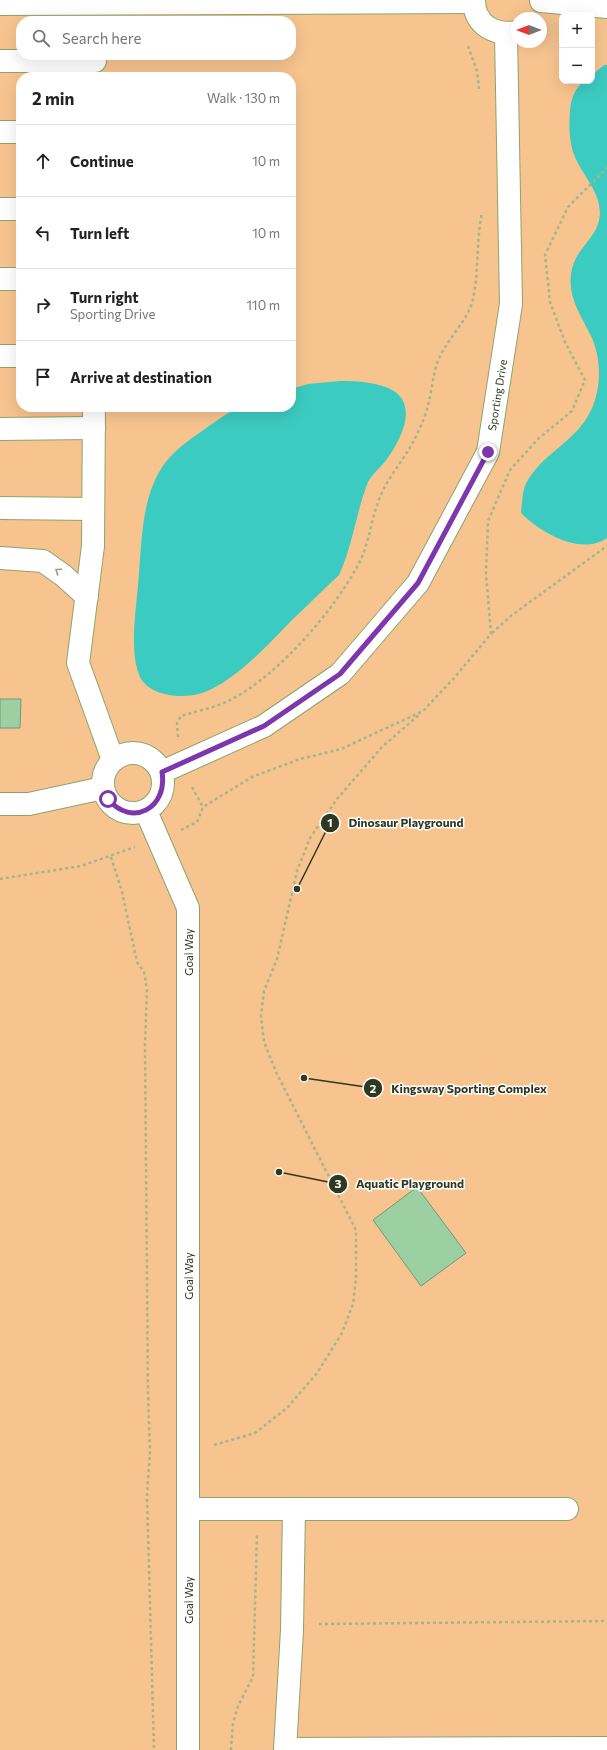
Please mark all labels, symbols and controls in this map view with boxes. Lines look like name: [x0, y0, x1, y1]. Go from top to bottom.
north arrow: [511, 12, 547, 48]
map controls: [559, 12, 595, 84]
button: +: [559, 12, 595, 48]
search box: [16, 16, 296, 60]
icon: search: [30, 27, 52, 49]
text: Search here: [62, 29, 141, 47]
button: −: [559, 48, 595, 84]
text: 2 min: [32, 88, 74, 109]
text: Walk · 130 m: [207, 90, 280, 106]
icon: ahead: [32, 150, 54, 172]
text: Continue: [70, 152, 134, 170]
text: 10 m: [252, 153, 280, 169]
icon: left: [32, 222, 54, 244]
text: Turn left: [70, 224, 129, 242]
text: 10 m: [252, 225, 280, 241]
text: Turn right: [70, 288, 139, 306]
icon: right: [32, 294, 54, 316]
text: 110 m: [247, 297, 280, 313]
text: Sporting Drive: [70, 306, 155, 322]
street label: Sporting Drive: [485, 358, 509, 432]
icon: arrive: [32, 366, 54, 388]
text: Arrive at destination: [70, 368, 212, 386]
route end: [479, 443, 497, 461]
one-way arrow: [55, 569, 62, 576]
route start: [99, 790, 117, 808]
callout: Dinosaur Playground: [320, 811, 471, 835]
text: 1: [327, 815, 333, 829]
text: Dinosaur Playground: [348, 815, 464, 829]
street label: Goal Way: [182, 928, 195, 976]
callout: Kingsway Sporting Complex: [363, 1076, 555, 1100]
text: 2: [370, 1081, 377, 1095]
text: Kingsway Sporting Complex: [391, 1081, 547, 1095]
callout: Aquatic Playground: [328, 1172, 472, 1196]
text: 3: [335, 1176, 342, 1190]
text: Aquatic Playground: [356, 1176, 464, 1190]
street label: Goal Way: [182, 1252, 195, 1300]
street label: Goal Way: [182, 1576, 195, 1624]

